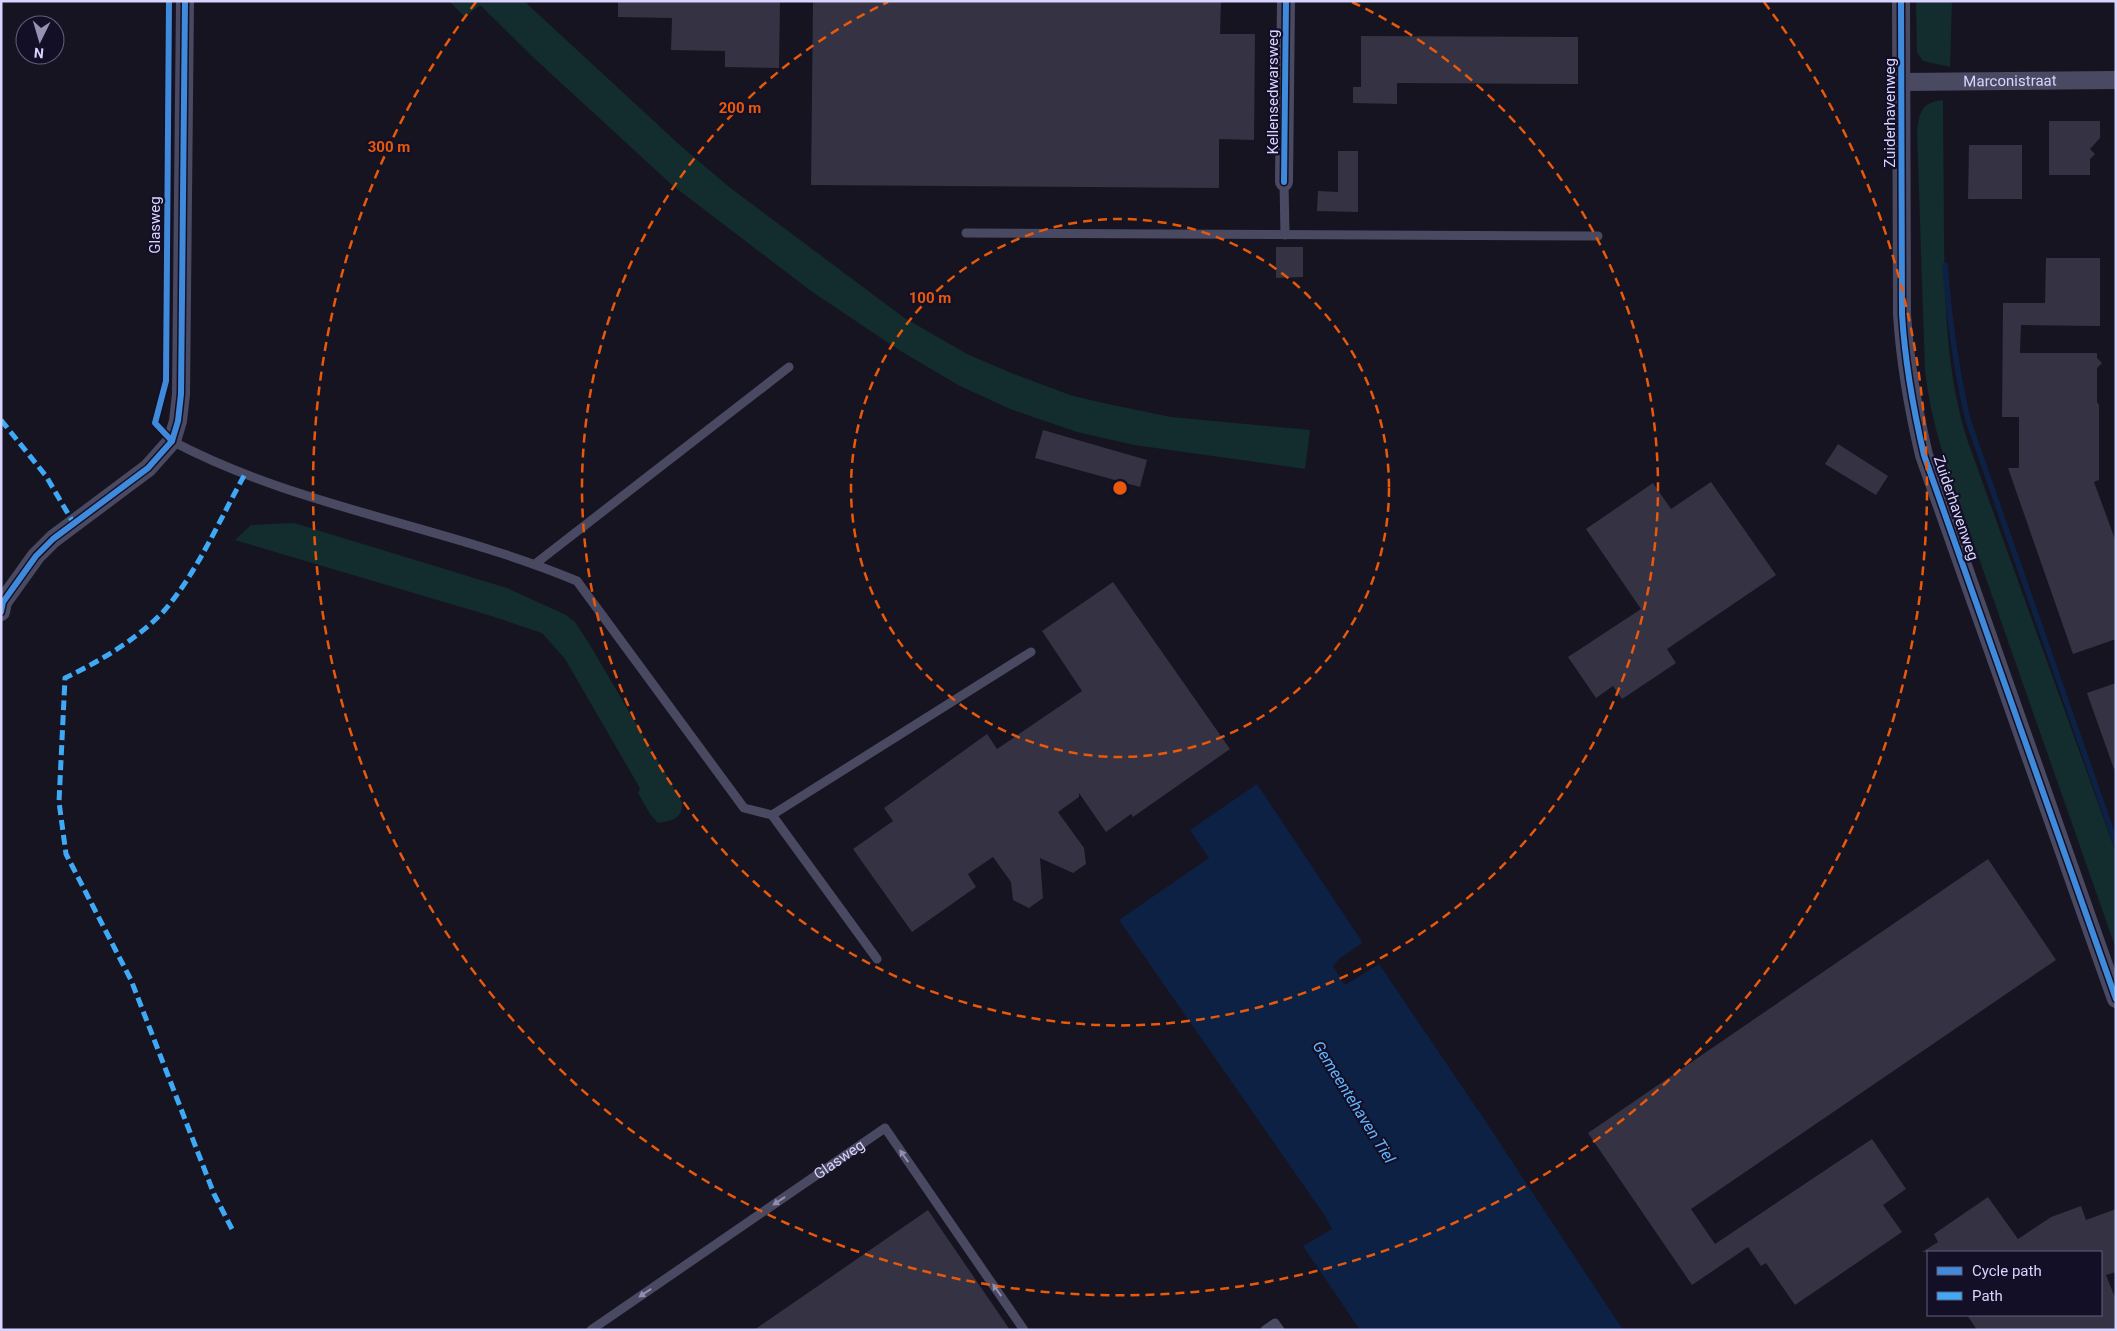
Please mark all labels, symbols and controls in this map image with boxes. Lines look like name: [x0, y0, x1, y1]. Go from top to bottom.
north arrow: [15, 15, 65, 65]
street label: Kellensedwarsweg: [1264, 30, 1282, 154]
text: N: [33, 45, 44, 61]
street label: Zuiderhavenweg: [1881, 58, 1899, 168]
street label: Marconistraat: [1963, 72, 2057, 90]
text: 200 m: [719, 99, 761, 117]
text: 300 m: [368, 138, 410, 156]
street label: Glasweg: [146, 196, 164, 254]
text: 100 m: [909, 289, 951, 307]
street label: Zuiderhavenweg: [1930, 453, 1982, 563]
centre of rings: [1111, 479, 1129, 497]
water label: Gemeentehaven Tiel: [1309, 1037, 1399, 1167]
street label: Glasweg: [810, 1136, 868, 1183]
one-way arrow: [899, 1149, 909, 1163]
one-way arrow: [772, 1196, 785, 1206]
legend: [1927, 1251, 2102, 1316]
text: Cycle path: [1972, 1262, 2042, 1280]
one-way arrow: [992, 1283, 1002, 1296]
text: Path: [1972, 1287, 2003, 1305]
one-way arrow: [638, 1288, 652, 1298]

